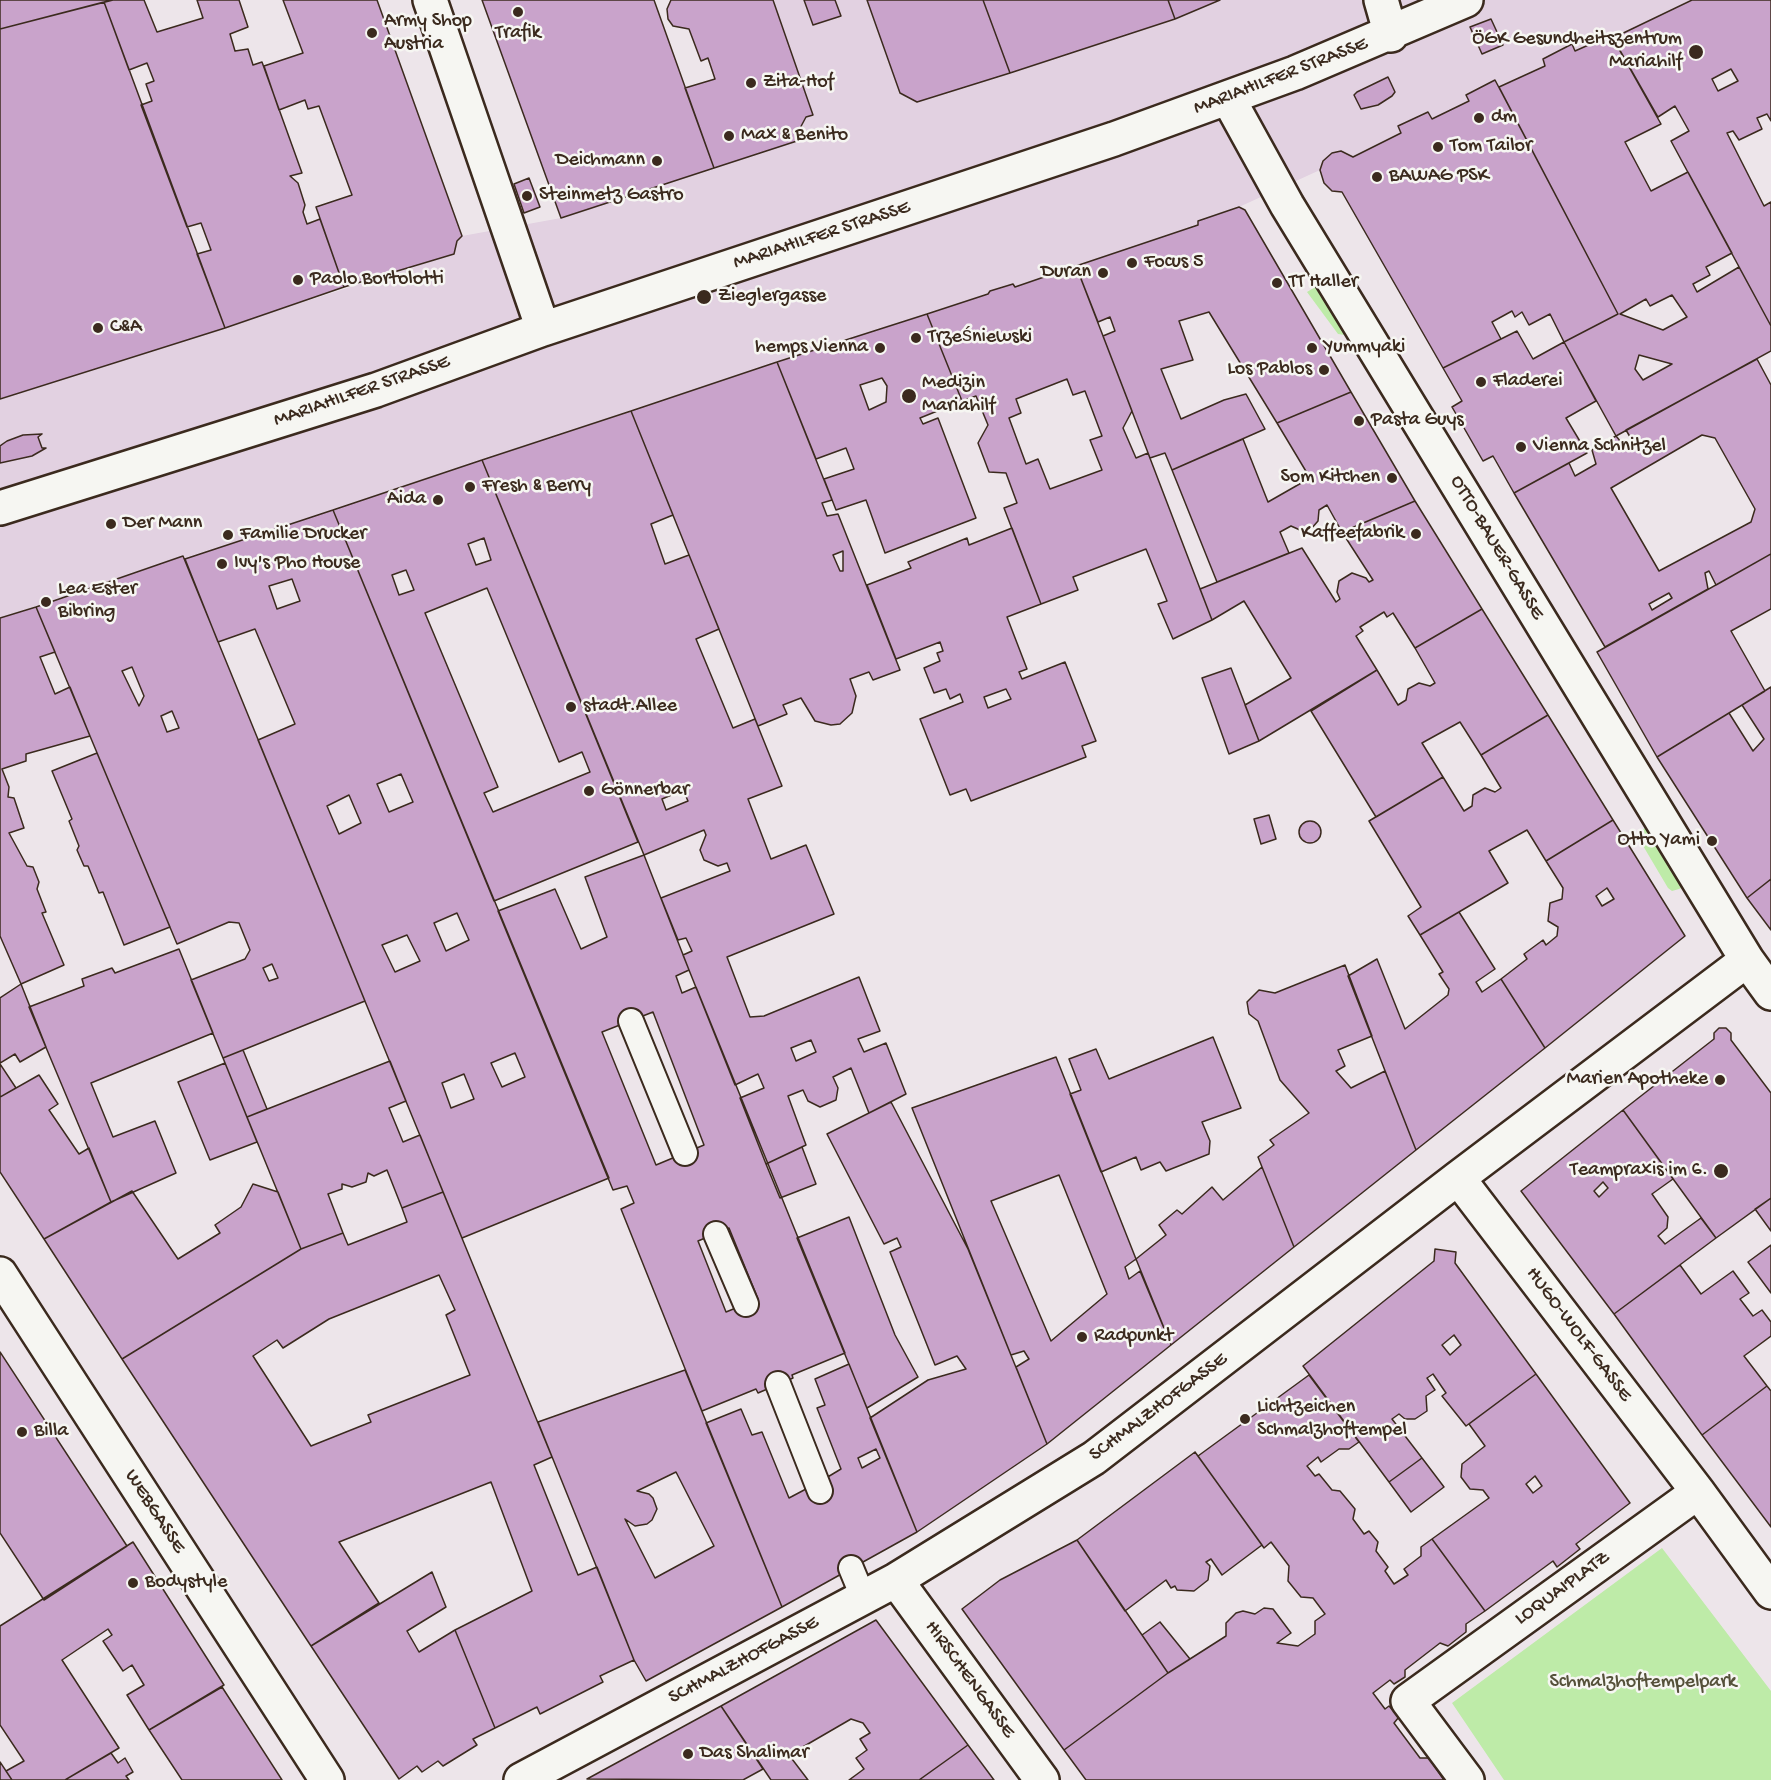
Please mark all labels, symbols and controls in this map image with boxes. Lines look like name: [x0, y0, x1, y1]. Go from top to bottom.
marker: Trafik: [511, 5, 525, 19]
place label: Army Shop Austria: [384, 10, 472, 57]
place label: Trafik: [495, 22, 541, 46]
marker: Army Shop Austria: [365, 26, 379, 40]
place label: ÖGK Gesundheitszentrum Mariahilf: [1472, 28, 1682, 75]
street label: MARIAHILFER STRASSE: [1191, 33, 1371, 121]
marker: ÖGK Gesundheitszentrum Mariahilf: [1687, 43, 1705, 61]
place label: Zita-Hof: [763, 71, 834, 95]
marker: Zita-Hof: [744, 76, 758, 90]
place label: dm: [1491, 106, 1517, 130]
marker: dm: [1472, 111, 1486, 125]
place label: Max & Benito: [741, 124, 848, 148]
marker: Max & Benito: [722, 129, 736, 143]
place label: Tom Tailor: [1450, 135, 1532, 159]
marker: Tom Tailor: [1431, 140, 1445, 154]
place label: Deichmann: [555, 149, 645, 173]
marker: Deichmann: [650, 154, 664, 168]
place label: BAWAG PSK: [1389, 165, 1489, 189]
marker: BAWAG PSK: [1370, 170, 1384, 184]
place label: Steinmetz Gastro: [539, 184, 684, 208]
marker: Steinmetz Gastro: [520, 189, 534, 203]
street label: MARIAHILFER STRASSE: [731, 196, 913, 276]
place label: Focus 5: [1144, 251, 1203, 275]
marker: Focus 5: [1125, 256, 1139, 270]
place label: Duran: [1041, 261, 1091, 285]
marker: Duran: [1096, 266, 1110, 280]
place label: Paolo Bortolotti: [310, 268, 444, 292]
place label: TT Haller: [1289, 271, 1358, 295]
marker: Paolo Bortolotti: [291, 273, 305, 287]
marker: TT Haller: [1270, 276, 1284, 290]
place label: Zieglergasse: [718, 285, 826, 309]
marker: Zieglergasse: [695, 288, 713, 306]
place label: C&A: [110, 316, 142, 340]
marker: C&A: [91, 321, 105, 335]
place label: Trześniewski: [928, 326, 1032, 350]
marker: Trześniewski: [909, 331, 923, 345]
place label: hemps Vienna: [755, 336, 868, 360]
place label: Yummyaki: [1324, 336, 1405, 360]
marker: hemps Vienna: [873, 341, 887, 355]
marker: Yummyaki: [1305, 341, 1319, 355]
street label: MARIAHILFER STRASSE: [271, 351, 453, 433]
place label: Los Pablos: [1227, 358, 1312, 382]
marker: Los Pablos: [1317, 363, 1331, 377]
place label: Fladerei: [1493, 370, 1563, 394]
place label: Medizin Mariahilf: [922, 372, 995, 419]
marker: Fladerei: [1474, 375, 1488, 389]
marker: Medizin Mariahilf: [900, 387, 918, 405]
place label: Pasta Guys: [1371, 409, 1464, 433]
marker: Pasta Guys: [1352, 414, 1366, 428]
place label: Vienna Schnitzel: [1533, 435, 1666, 459]
marker: Vienna Schnitzel: [1514, 440, 1528, 454]
place label: Som Kitchen: [1281, 466, 1380, 490]
marker: Som Kitchen: [1385, 471, 1399, 485]
street label: OTTO-BAUER-GASSE: [1443, 472, 1549, 624]
place label: Fresh & Berry: [482, 475, 591, 499]
marker: Fresh & Berry: [463, 480, 477, 494]
place label: Aida: [387, 488, 426, 512]
marker: Aida: [431, 493, 445, 507]
place label: Der Mann: [123, 512, 202, 536]
marker: Der Mann: [104, 517, 118, 531]
place label: Kaffeefabrik: [1301, 522, 1404, 546]
place label: Familie Drucker: [240, 523, 366, 547]
marker: Kaffeefabrik: [1409, 527, 1423, 541]
marker: Familie Drucker: [221, 528, 235, 542]
place label: Ivy's Pho House: [234, 552, 360, 576]
marker: Ivy's Pho House: [215, 557, 229, 571]
place label: Lea Ester Bibring: [58, 578, 137, 625]
marker: Lea Ester Bibring: [39, 595, 53, 609]
place label: stadt.Allee: [583, 695, 677, 719]
marker: stadt.Allee: [564, 700, 578, 714]
place label: Gönnerbar: [601, 779, 689, 803]
marker: Gönnerbar: [582, 784, 596, 798]
place label: Otto Yami: [1618, 829, 1700, 853]
marker: Otto Yami: [1705, 834, 1719, 848]
place label: Marien Apotheke: [1567, 1068, 1708, 1092]
marker: Marien Apotheke: [1713, 1073, 1727, 1087]
place label: Teampraxis im 6.: [1570, 1159, 1708, 1183]
marker: Teampraxis im 6.: [1712, 1162, 1730, 1180]
street label: HUGO-WOLF-GASSE: [1520, 1263, 1636, 1407]
place label: Radpunkt: [1094, 1325, 1173, 1349]
marker: Radpunkt: [1075, 1330, 1089, 1344]
street label: SCHMALZHOFGASSE: [1085, 1348, 1233, 1468]
place label: Lichtzeichen Schmalzhoftempel: [1257, 1396, 1407, 1443]
marker: Lichtzeichen Schmalzhoftempel: [1238, 1412, 1252, 1426]
place label: Billa: [34, 1420, 68, 1444]
marker: Billa: [15, 1425, 29, 1439]
street label: WEBGASSE: [118, 1466, 190, 1558]
street label: LOQUAIPLATZ: [1511, 1546, 1615, 1632]
place label: Bodystyle: [145, 1571, 227, 1595]
marker: Bodystyle: [126, 1576, 140, 1590]
street label: SCHMALZHOFGASSE: [665, 1611, 823, 1711]
street label: HIRSCHENGASSE: [918, 1617, 1020, 1743]
park label: Schmalzhoftempelpark: [1550, 1671, 1736, 1695]
place label: Das Shalimar: [700, 1742, 808, 1766]
marker: Das Shalimar: [681, 1747, 695, 1761]

